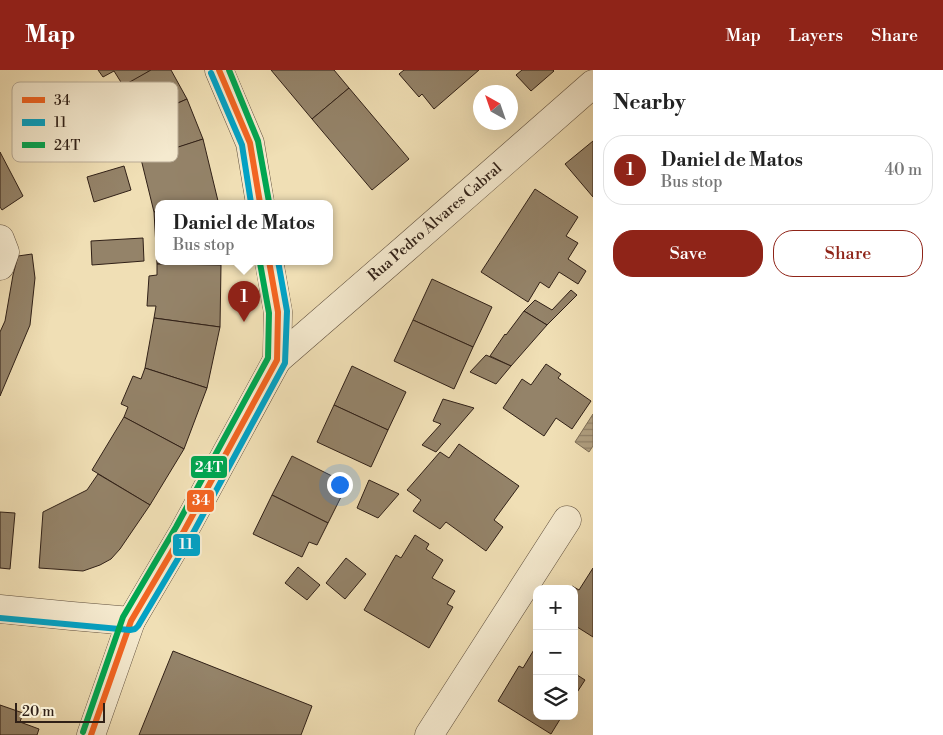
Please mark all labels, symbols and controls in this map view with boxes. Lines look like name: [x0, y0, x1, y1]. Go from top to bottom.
text: Map: [25, 20, 75, 50]
text: Map: [726, 24, 761, 47]
text: Layers: [789, 24, 843, 47]
text: Share: [871, 24, 918, 47]
legend: [12, 82, 178, 162]
north arrow: [473, 85, 518, 130]
text: Nearby: [613, 90, 686, 116]
text: 34: [54, 92, 70, 110]
text: 11: [54, 114, 67, 132]
text: 24T: [54, 137, 80, 155]
text: Daniel de Matos: [661, 148, 803, 172]
street label: Rua Pedro Álvares Cabral: [364, 158, 506, 285]
text: 1: [626, 160, 634, 180]
text: 40 m: [885, 160, 922, 180]
text: Bus stop: [661, 172, 723, 192]
popup: [155, 200, 333, 265]
text: Daniel de Matos: [173, 211, 315, 235]
button: Save: [613, 230, 763, 277]
button: Share: [773, 230, 923, 277]
text: Bus stop: [173, 235, 235, 255]
pin: 1: [228, 281, 260, 322]
line badge: 24T: [190, 455, 228, 479]
text: 24T: [195, 459, 223, 477]
your location: [327, 472, 353, 498]
line badge: 34: [186, 489, 215, 513]
text: 34: [192, 492, 210, 510]
line badge: 11: [172, 533, 201, 557]
text: 11: [179, 536, 193, 554]
map controls: [533, 585, 578, 720]
button: +: [533, 585, 578, 630]
button: −: [533, 630, 578, 675]
button: layers: [533, 675, 578, 720]
scale bar: [15, 700, 105, 723]
text: 20 m: [22, 703, 54, 721]

